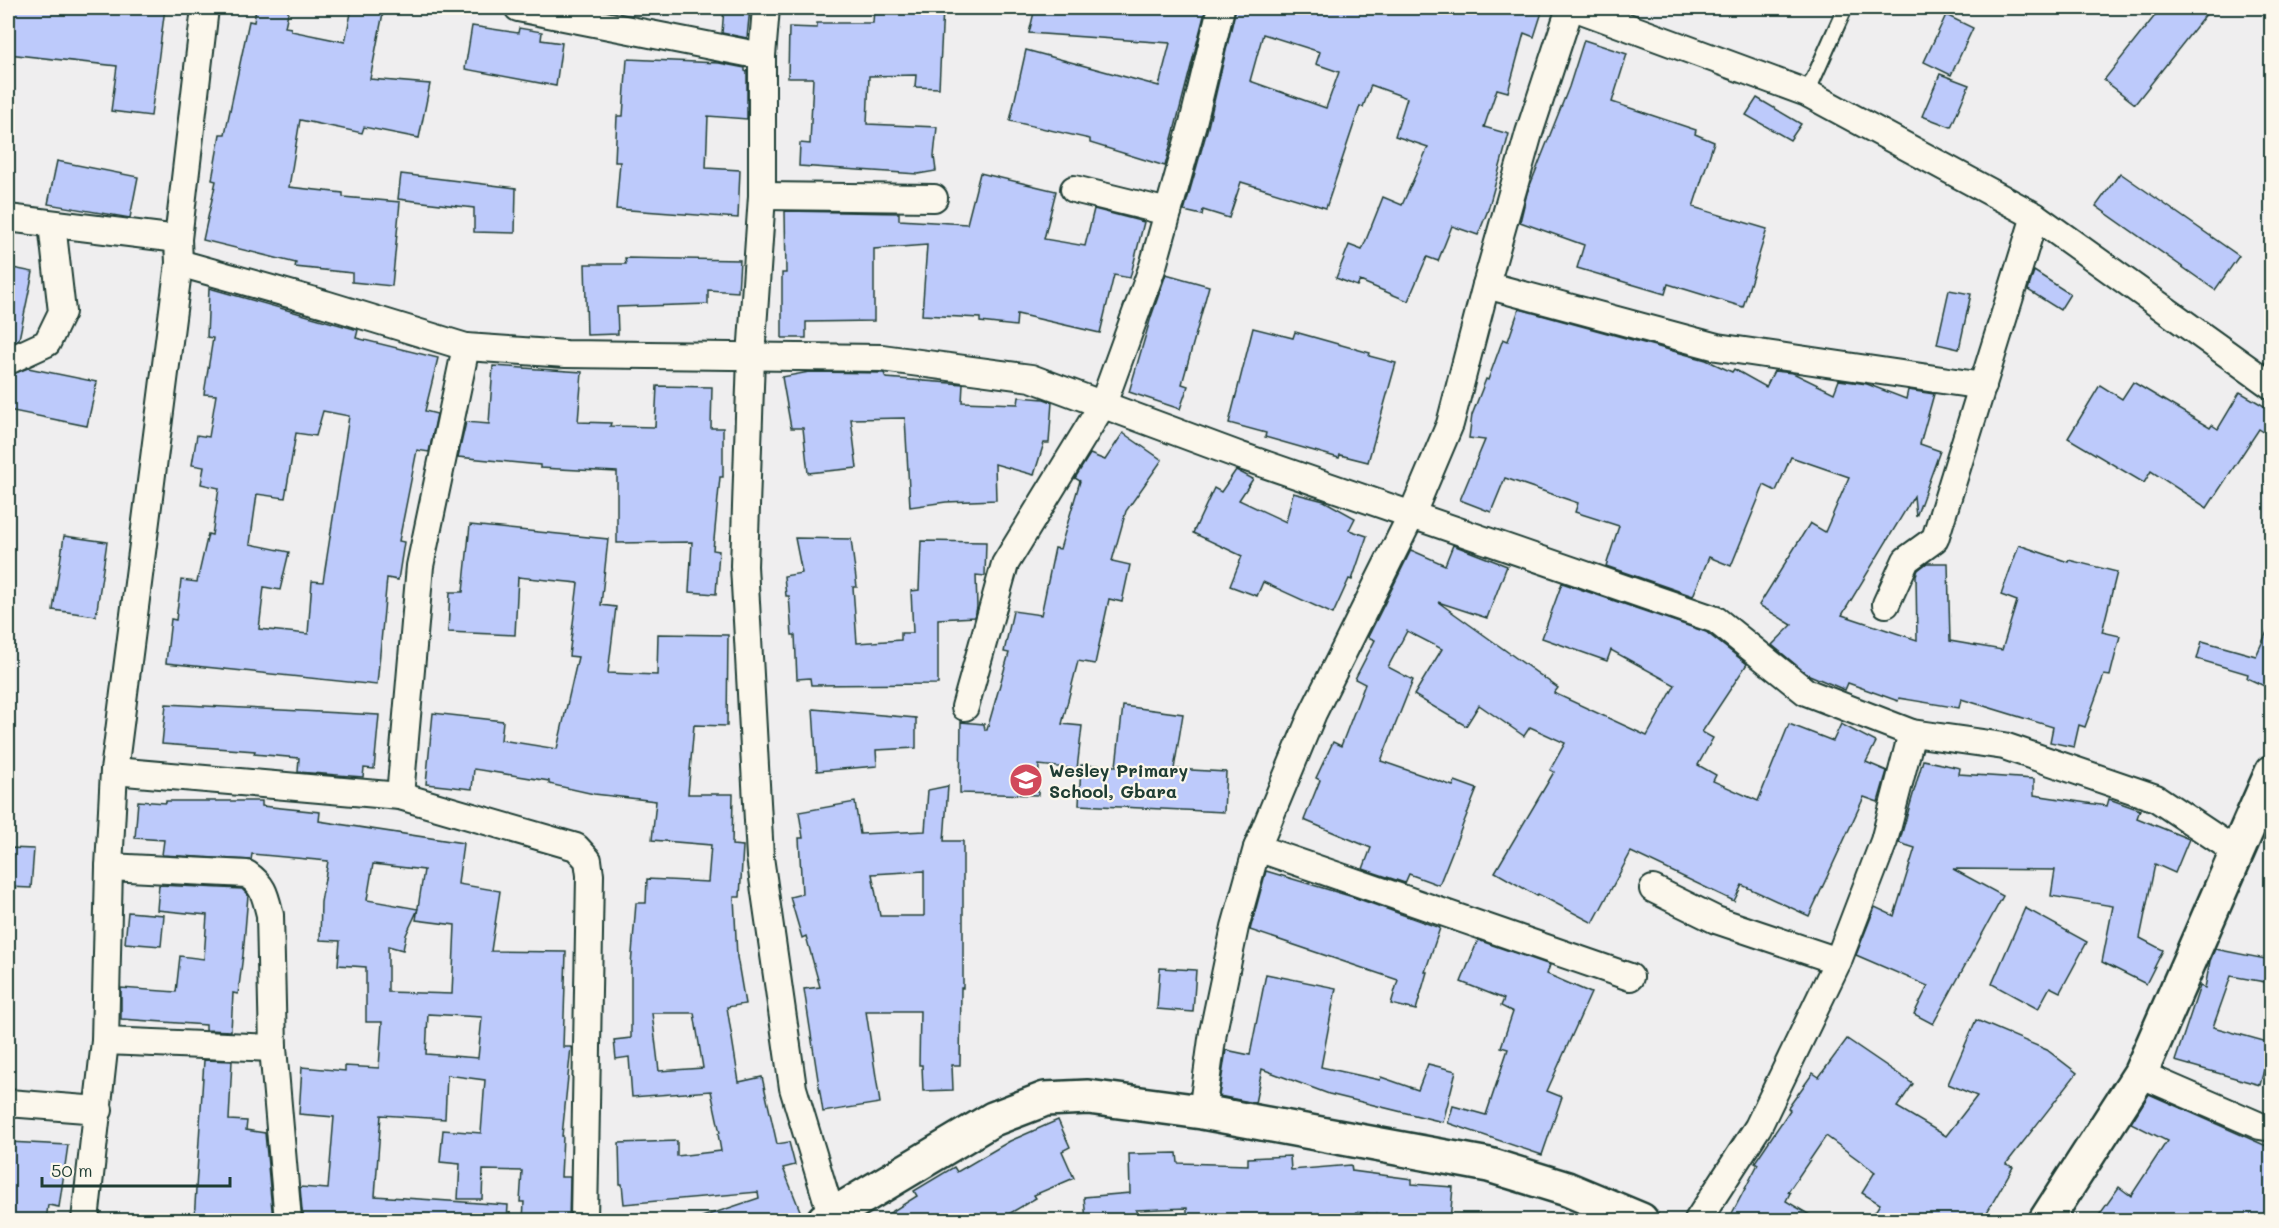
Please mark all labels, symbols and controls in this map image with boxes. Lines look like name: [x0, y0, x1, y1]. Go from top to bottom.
place label: Wesley Primary School, Gbara: [1049, 758, 1188, 803]
school or university icon: Wesley Primary School, Gbara: [1008, 762, 1044, 798]
scale bar: [42, 1150, 230, 1188]
text: 50 m: [51, 1158, 93, 1182]

